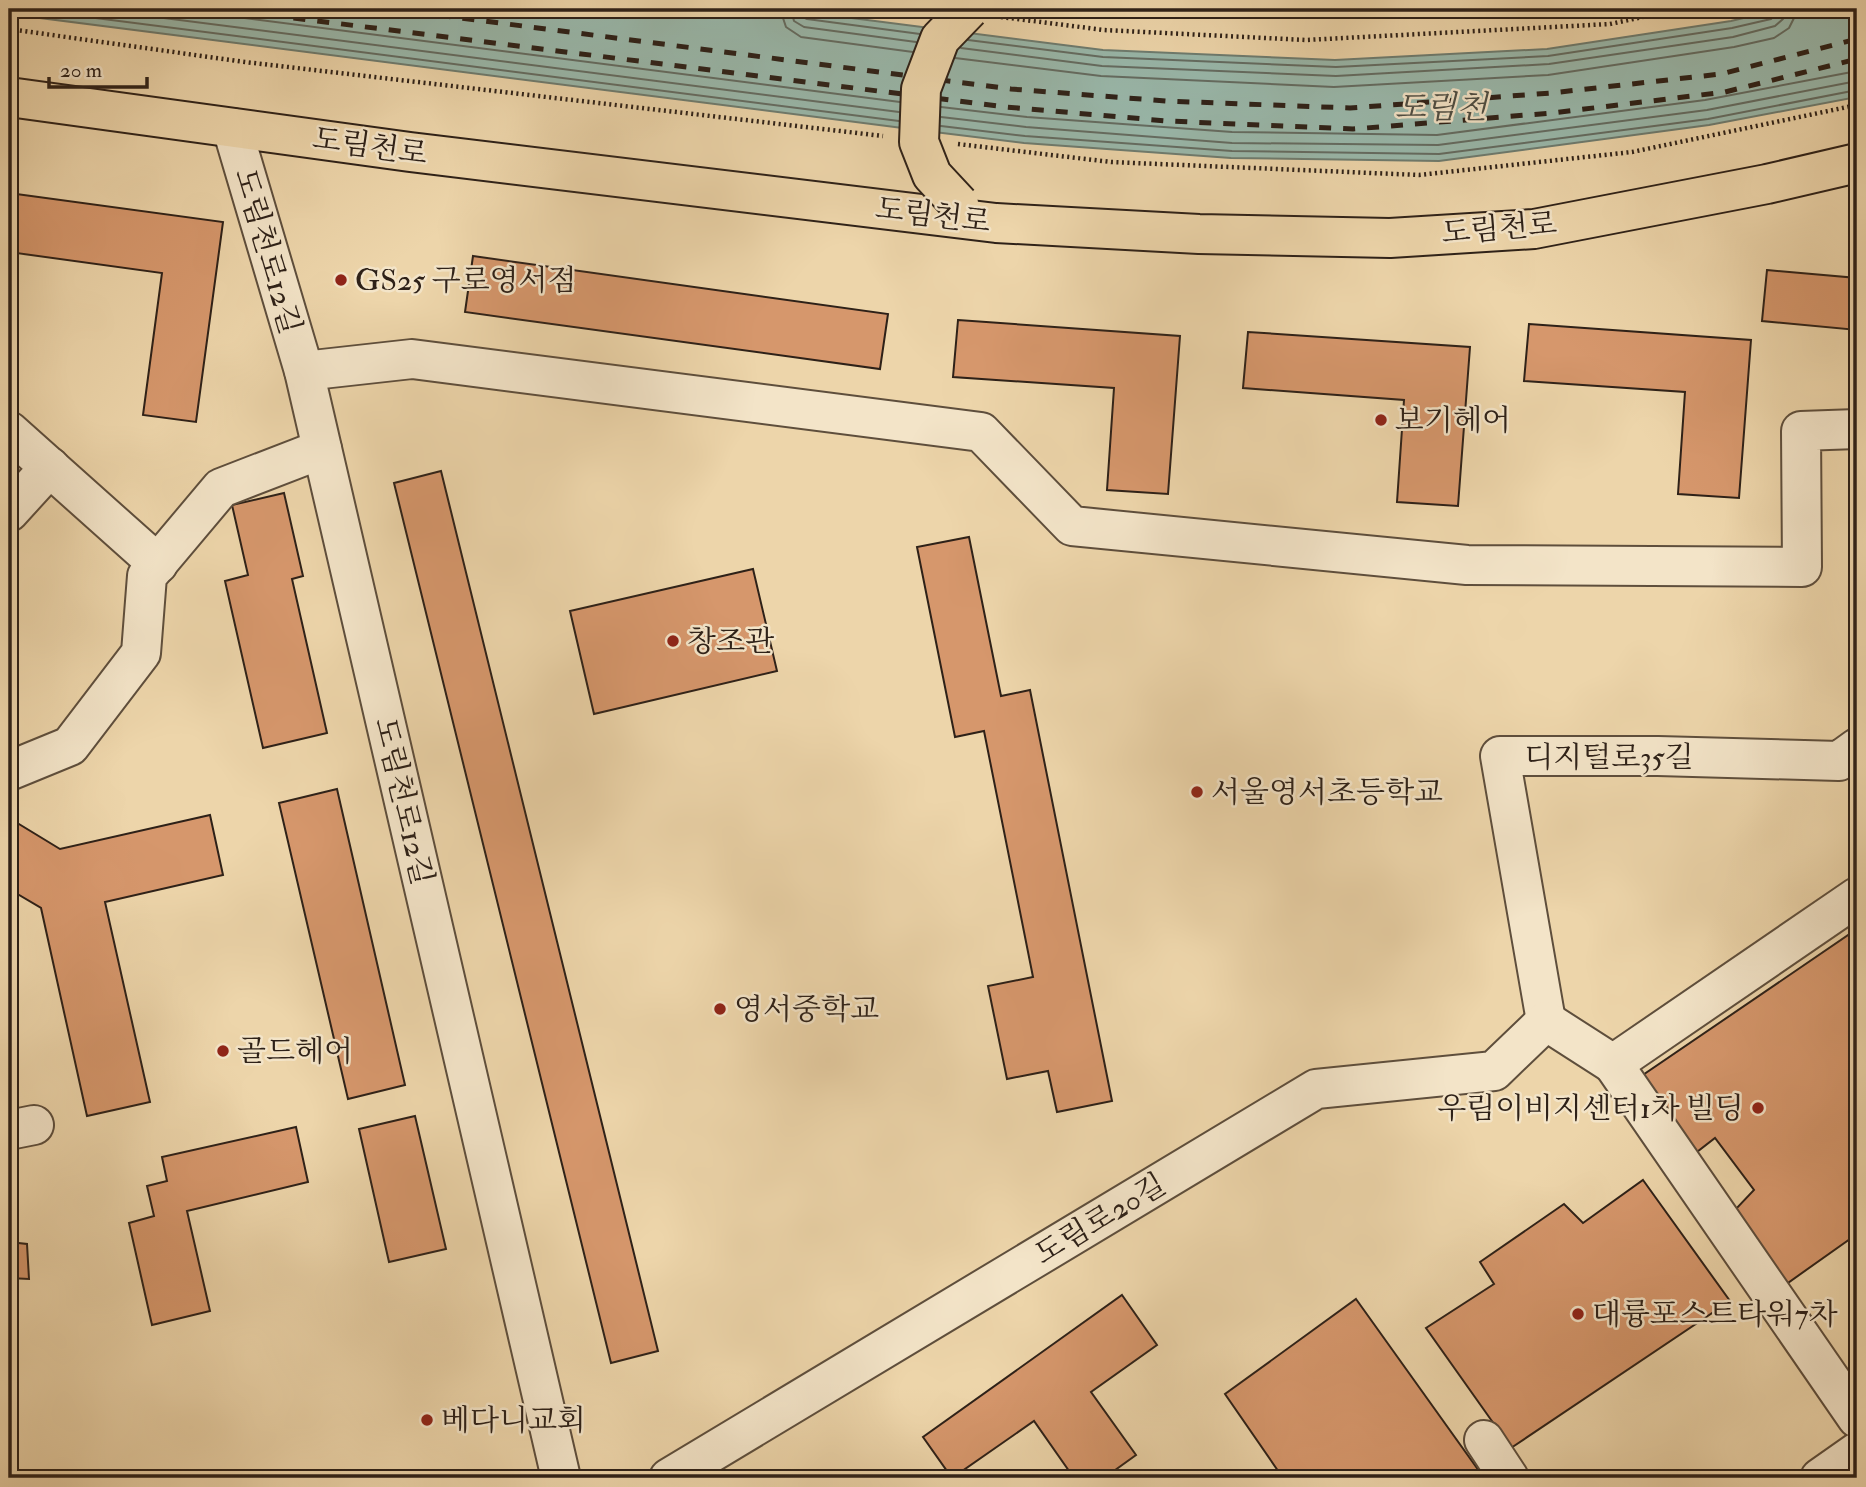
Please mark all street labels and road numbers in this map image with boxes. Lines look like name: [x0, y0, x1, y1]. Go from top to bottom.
street label: 도림천로: [310, 120, 430, 173]
street label: 도림천로12길: [226, 164, 309, 338]
street label: 도림천로: [873, 190, 993, 241]
street label: 도림천로: [1440, 205, 1558, 252]
street label: 도림천로12길: [366, 714, 441, 888]
street label: 디지털로35길: [1524, 739, 1694, 776]
street label: 도림로20길: [1028, 1166, 1173, 1273]

